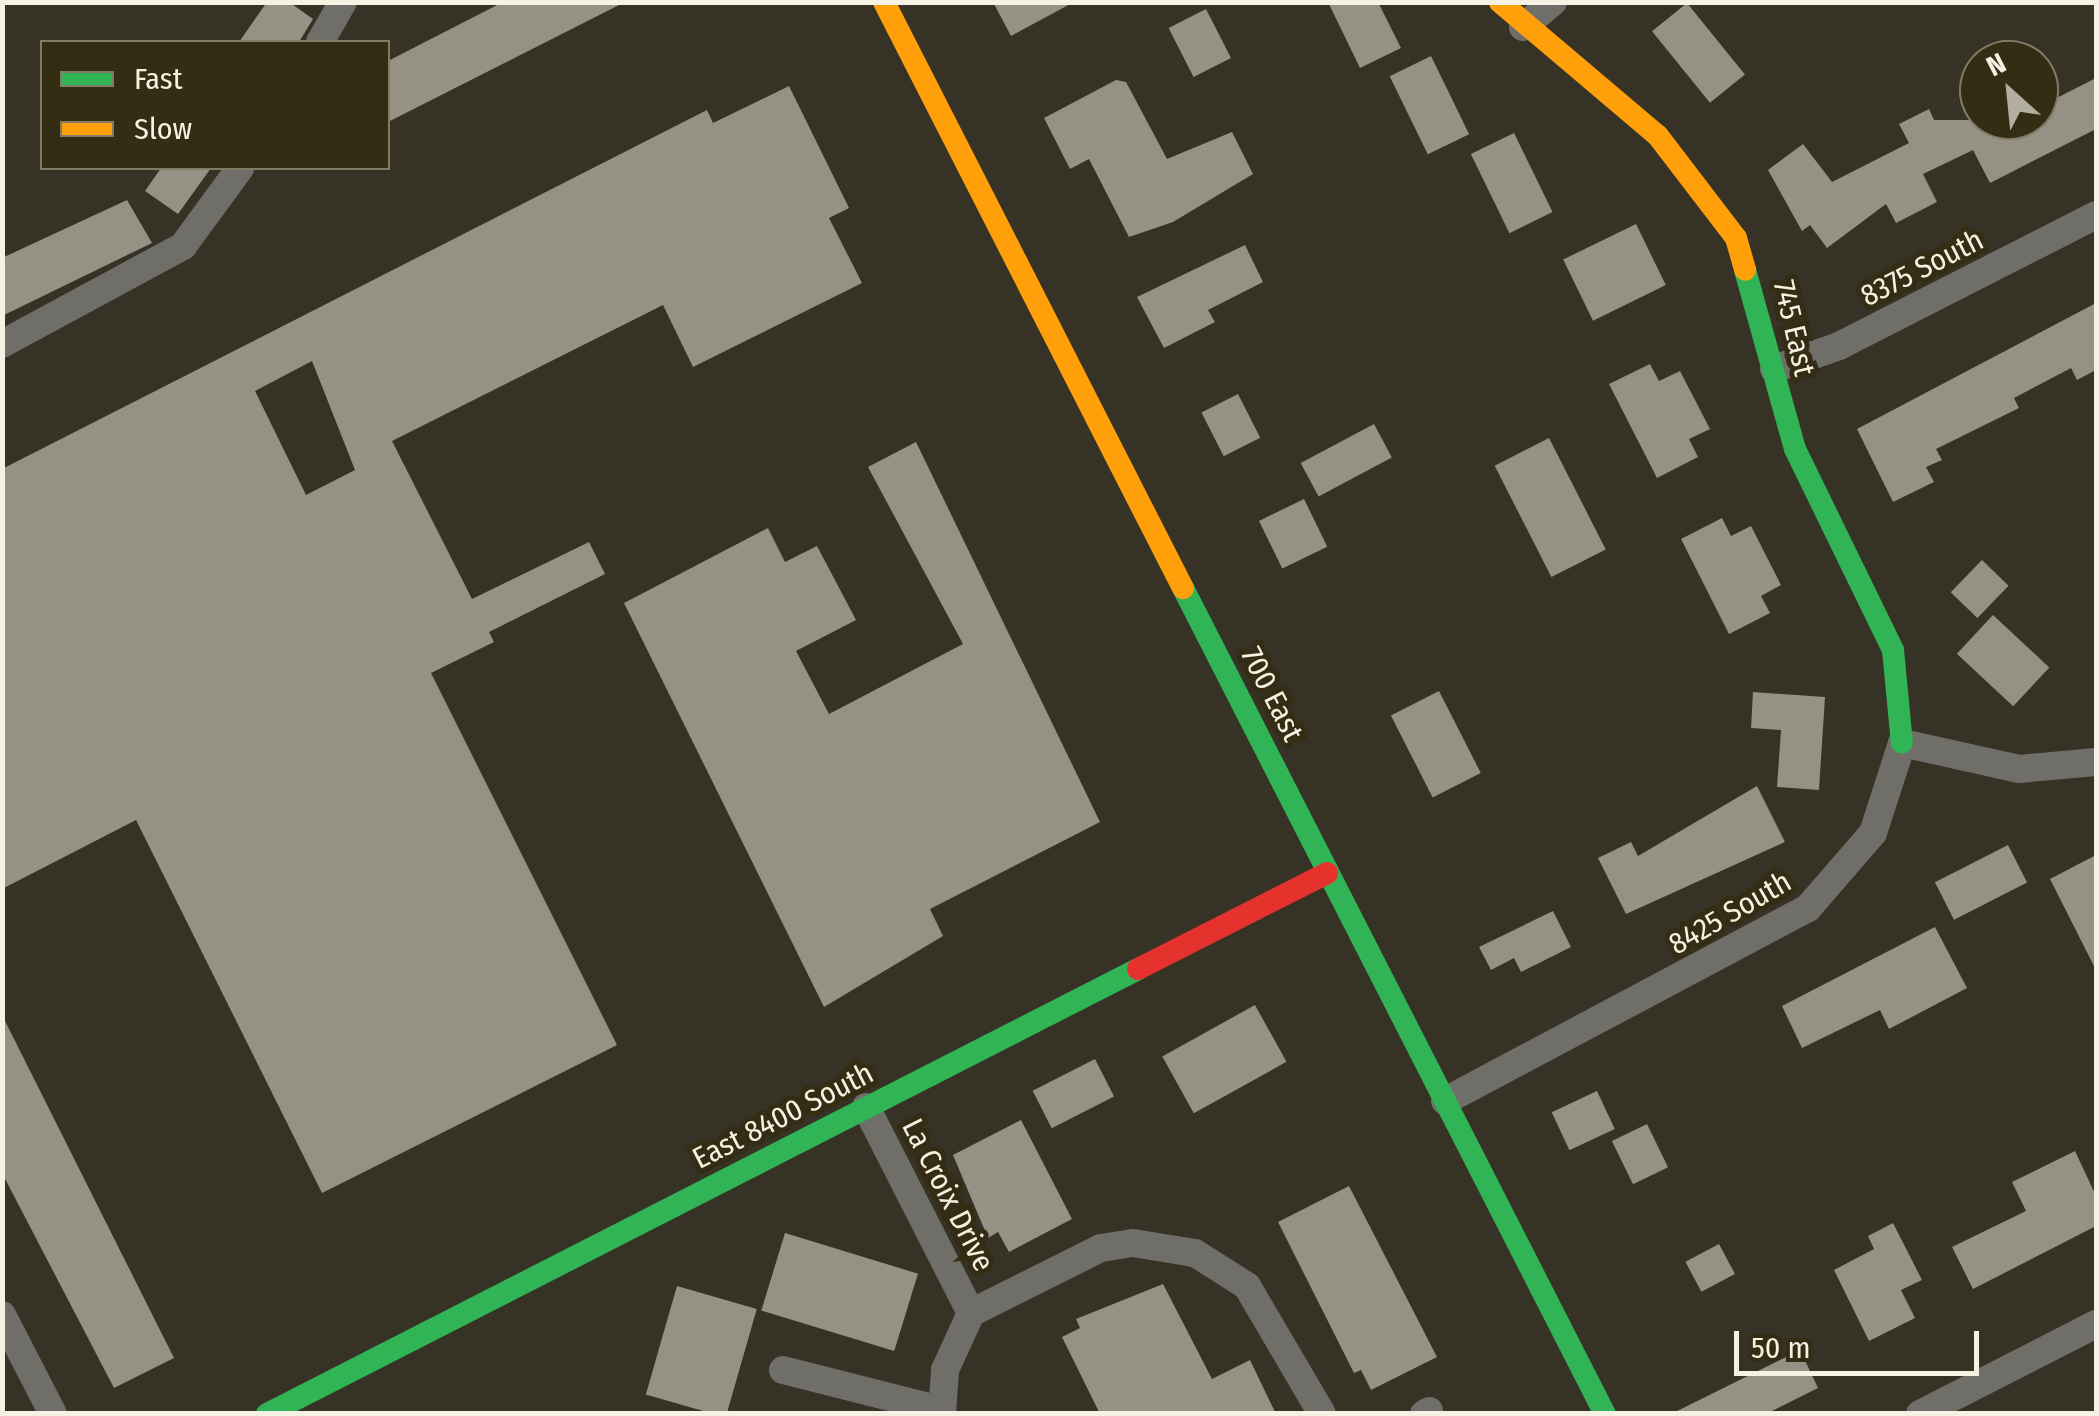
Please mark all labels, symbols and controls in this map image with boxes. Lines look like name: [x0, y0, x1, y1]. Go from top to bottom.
legend: [40, 40, 390, 170]
north arrow: [1959, 40, 2059, 140]
text: N: [1981, 46, 2011, 83]
text: Fast: [134, 61, 182, 97]
text: Slow: [134, 111, 192, 147]
street label: 8375 South: [1855, 222, 1989, 314]
street label: 745 East: [1766, 277, 1822, 379]
street label: 700 East: [1233, 641, 1311, 747]
street label: 8425 South: [1662, 864, 1798, 962]
street label: East 8400 South: [687, 1055, 879, 1177]
street label: La Croix Drive: [894, 1113, 1002, 1277]
scale bar: [1739, 1311, 1984, 1373]
text: 50 m: [1751, 1330, 1811, 1366]

